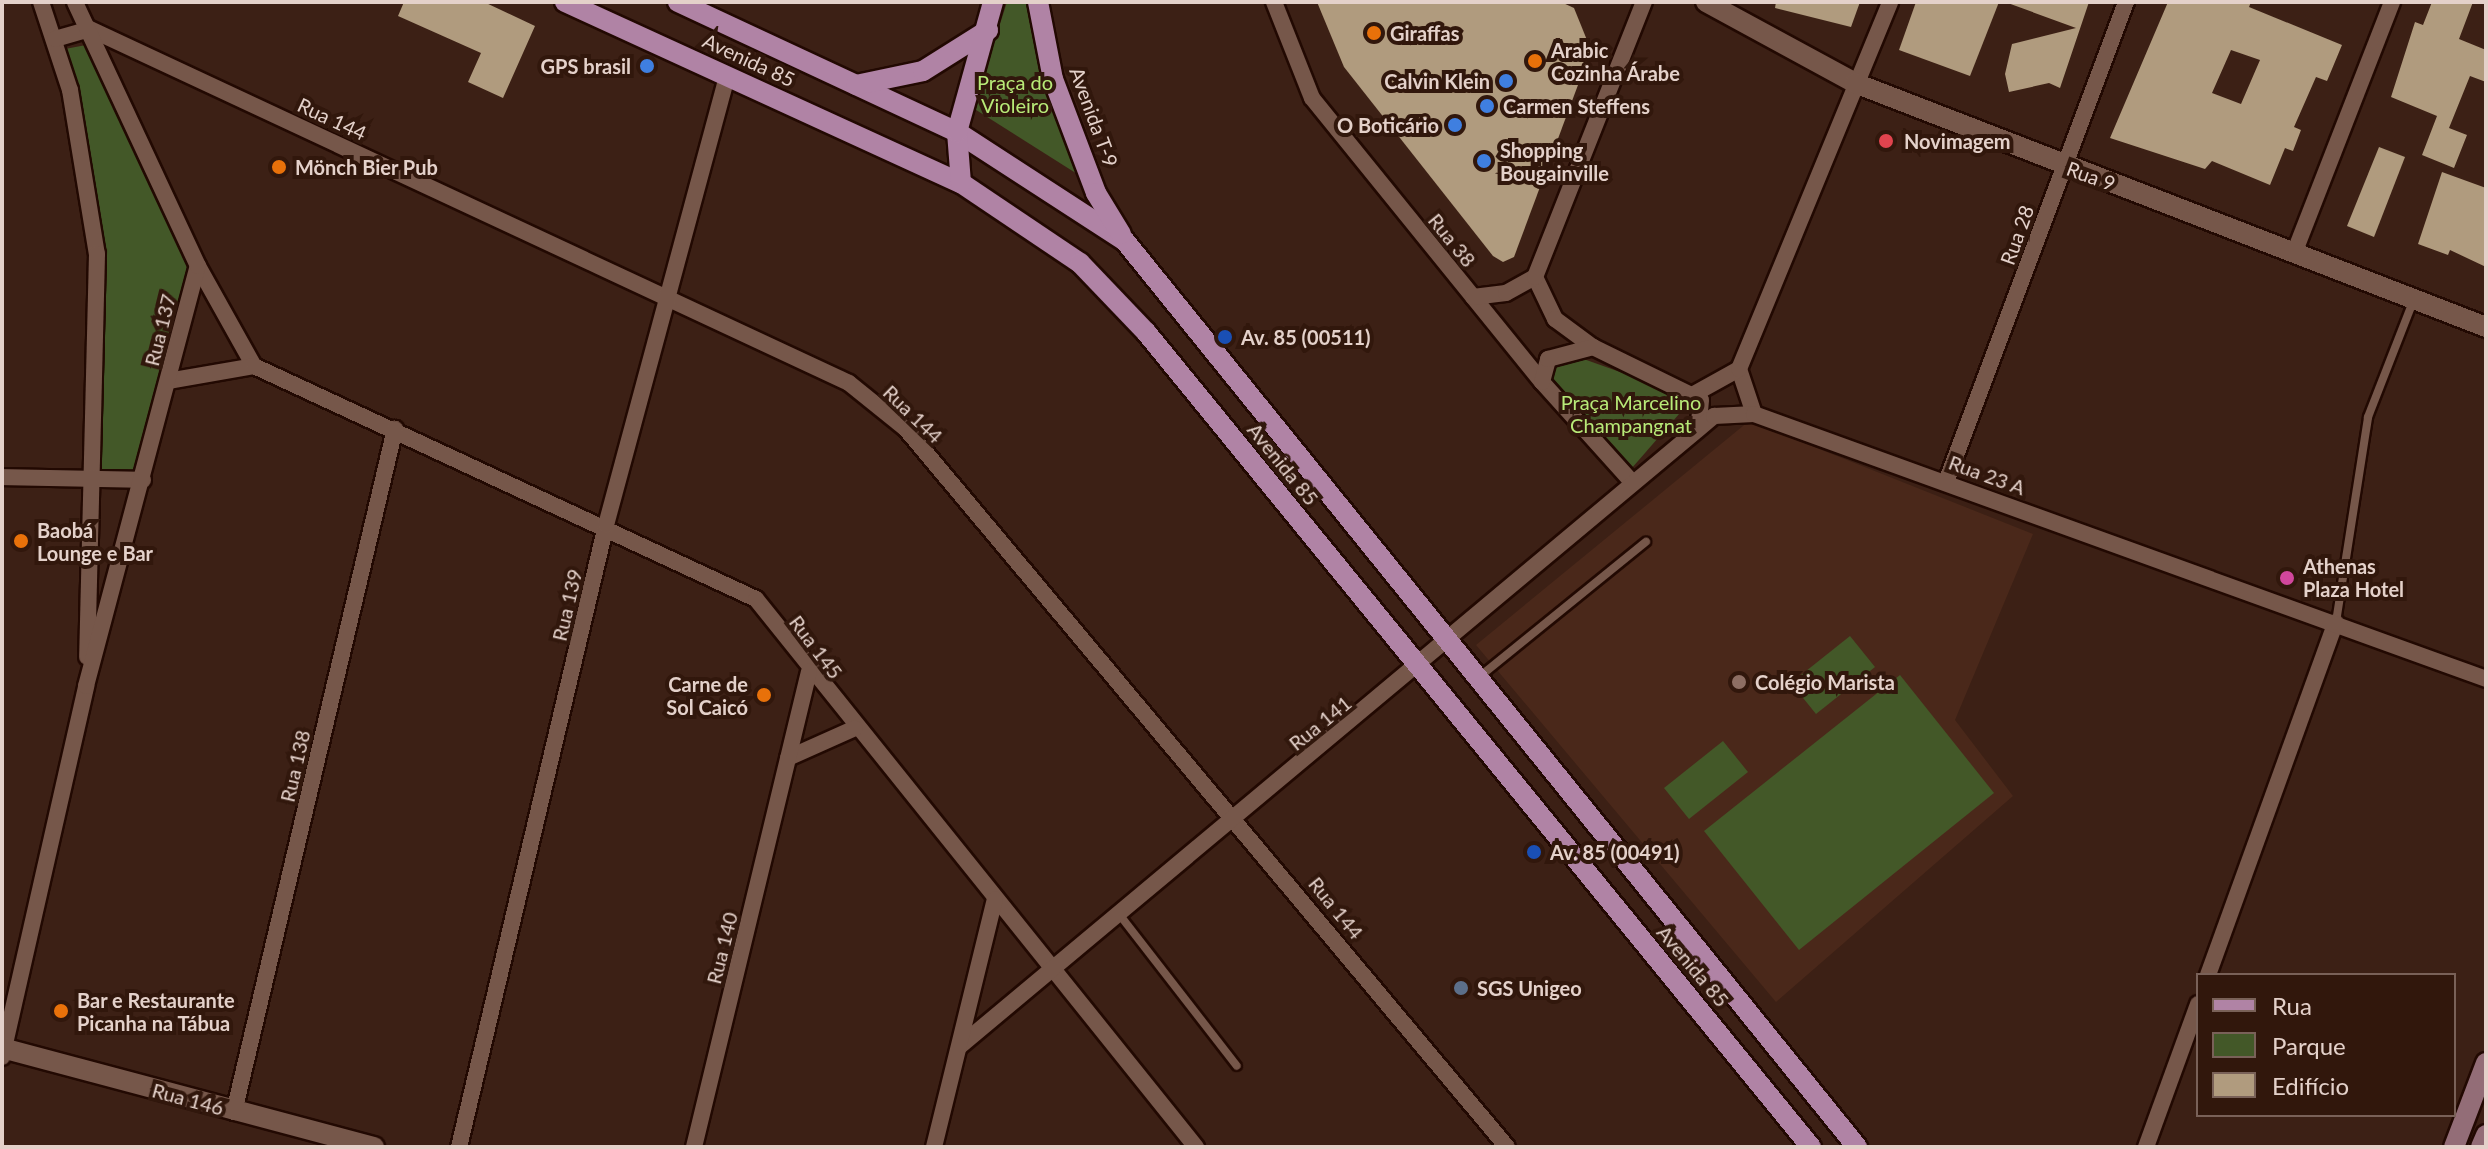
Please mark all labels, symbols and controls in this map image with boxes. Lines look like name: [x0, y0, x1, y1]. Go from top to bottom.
place label: Giraffas: [1390, 21, 1459, 45]
marker: Giraffas: [1365, 24, 1383, 42]
street label: Avenida 85: [699, 28, 799, 92]
place label: Arabic Cozinha Árabe: [1551, 38, 1681, 85]
marker: Arabic Cozinha Árabe: [1526, 52, 1544, 70]
place label: GPS brasil: [541, 54, 631, 78]
marker: GPS brasil: [638, 57, 656, 75]
street label: Avenida T-9: [1065, 63, 1123, 171]
place label: Calvin Klein: [1384, 69, 1490, 93]
park label: Praça do Violeiro: [977, 70, 1053, 117]
marker: Calvin Klein: [1497, 72, 1515, 90]
street label: Rua 144: [294, 93, 370, 145]
place label: Carmen Steffens: [1503, 94, 1650, 118]
marker: Carmen Steffens: [1478, 97, 1496, 115]
place label: O Boticário: [1337, 113, 1439, 137]
marker: O Boticário: [1446, 116, 1464, 134]
place label: Novimagem: [1904, 129, 2011, 153]
marker: Novimagem: [1875, 130, 1897, 152]
place label: Shopping Bougainville: [1500, 138, 1609, 185]
marker: Shopping Bougainville: [1475, 152, 1493, 170]
place label: Mönch Bier Pub: [295, 155, 438, 179]
street label: Rua 9: [2063, 156, 2119, 196]
marker: Mönch Bier Pub: [270, 158, 288, 176]
street label: Rua 28: [1995, 202, 2039, 268]
street label: Rua 38: [1423, 209, 1481, 271]
street label: Rua 137: [140, 292, 180, 368]
place label: Av. 85 (00511): [1241, 325, 1371, 349]
marker: Av. 85 (00511): [1216, 328, 1234, 346]
street label: Rua 144: [878, 380, 948, 448]
park label: Praça Marcelino Champangnat: [1561, 391, 1701, 438]
street label: Avenida 85: [1243, 418, 1323, 510]
street label: Rua 23 A: [1945, 450, 2029, 500]
place label: Baobá Lounge e Bar: [37, 518, 153, 565]
marker: Baobá Lounge e Bar: [12, 532, 30, 550]
place label: Athenas Plaza Hotel: [2303, 554, 2404, 601]
street label: Rua 139: [547, 567, 587, 643]
marker: Athenas Plaza Hotel: [2278, 569, 2296, 587]
street label: Rua 145: [784, 611, 848, 683]
place label: Colégio Marista: [1755, 670, 1895, 694]
place label: Carne de Sol Caicó: [666, 672, 748, 719]
marker: Colégio Marista: [1730, 673, 1748, 691]
marker: Carne de Sol Caicó: [755, 686, 773, 704]
street label: Rua 141: [1284, 691, 1356, 755]
street label: Rua 138: [275, 728, 315, 804]
place label: Av. 85 (00491): [1550, 840, 1680, 864]
marker: Av. 85 (00491): [1525, 843, 1543, 861]
street label: Rua 144: [1304, 872, 1368, 944]
street label: Rua 140: [702, 910, 742, 986]
street label: Avenida 85: [1652, 920, 1734, 1012]
legend: [2196, 973, 2456, 1117]
place label: SGS Unigeo: [1477, 976, 1582, 1000]
marker: SGS Unigeo: [1452, 979, 1470, 997]
place label: Bar e Restaurante Picanha na Tábua: [77, 988, 235, 1035]
text: Rua: [2272, 991, 2312, 1020]
marker: Bar e Restaurante Picanha na Tábua: [52, 1002, 70, 1020]
text: Parque: [2272, 1031, 2346, 1060]
text: Edifício: [2272, 1071, 2349, 1100]
street label: Rua 146: [150, 1078, 226, 1120]

